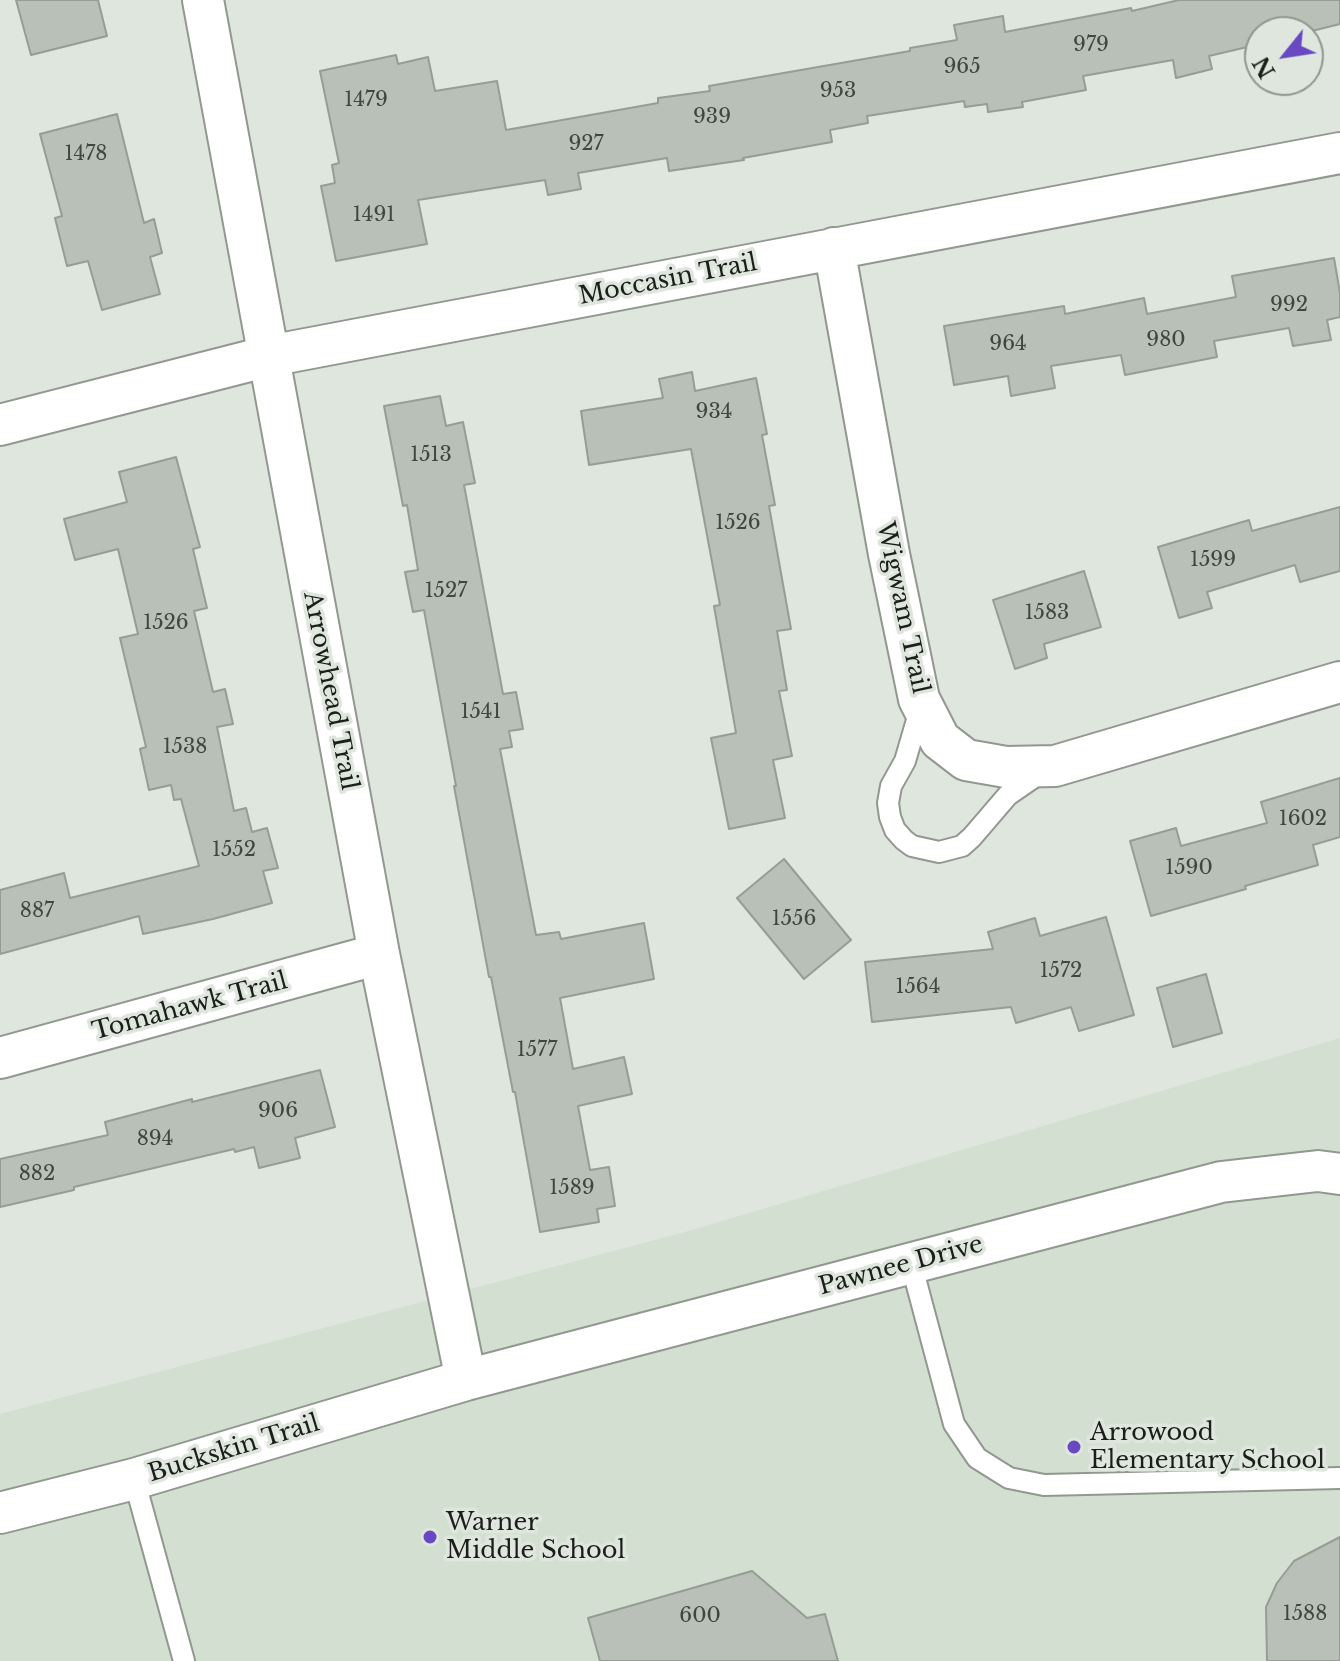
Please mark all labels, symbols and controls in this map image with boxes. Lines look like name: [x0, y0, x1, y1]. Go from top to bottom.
north arrow: [1244, 16, 1324, 96]
house number: 979: [1073, 33, 1109, 57]
text: N: [1248, 52, 1281, 83]
house number: 965: [943, 55, 981, 79]
house number: 953: [820, 79, 856, 103]
house number: 1479: [344, 88, 388, 112]
house number: 939: [693, 105, 731, 129]
house number: 927: [568, 132, 604, 156]
house number: 1478: [65, 142, 107, 166]
house number: 1491: [353, 203, 395, 227]
street label: Moccasin Trail: [576, 249, 760, 311]
house number: 992: [1270, 293, 1308, 317]
house number: 980: [1146, 328, 1186, 352]
house number: 964: [989, 332, 1027, 356]
house number: 934: [696, 400, 732, 424]
house number: 1513: [410, 443, 452, 467]
house number: 1526: [715, 511, 761, 535]
street label: Wigwam Trail: [870, 519, 934, 697]
house number: 1599: [1190, 548, 1236, 572]
house number: 1527: [425, 579, 467, 603]
street label: Arrowhead Trail: [297, 589, 363, 793]
house number: 1583: [1025, 601, 1069, 625]
house number: 1526: [143, 611, 189, 635]
house number: 1541: [461, 700, 501, 724]
house number: 1538: [163, 735, 207, 759]
house number: 1602: [1279, 807, 1327, 831]
house number: 1552: [212, 838, 256, 862]
house number: 1590: [1165, 856, 1213, 880]
house number: 887: [20, 899, 54, 923]
house number: 1556: [772, 907, 816, 931]
house number: 1572: [1040, 959, 1082, 983]
street label: Tomahawk Trail: [89, 967, 291, 1047]
house number: 1564: [896, 975, 940, 999]
house number: 1577: [517, 1038, 557, 1062]
house number: 906: [258, 1099, 298, 1123]
house number: 894: [137, 1127, 173, 1151]
house number: 882: [19, 1162, 55, 1186]
house number: 1589: [549, 1176, 595, 1200]
street label: Pawnee Drive: [816, 1230, 986, 1302]
street label: Buckskin Trail: [145, 1409, 323, 1489]
place label: Arrowood Elementary School: [1090, 1419, 1325, 1475]
marker: Arrowood Elementary School: [1065, 1438, 1083, 1456]
place label: Warner Middle School: [446, 1509, 625, 1565]
marker: Warner Middle School: [421, 1528, 439, 1546]
house number: 1588: [1283, 1602, 1327, 1626]
house number: 600: [679, 1604, 721, 1628]

